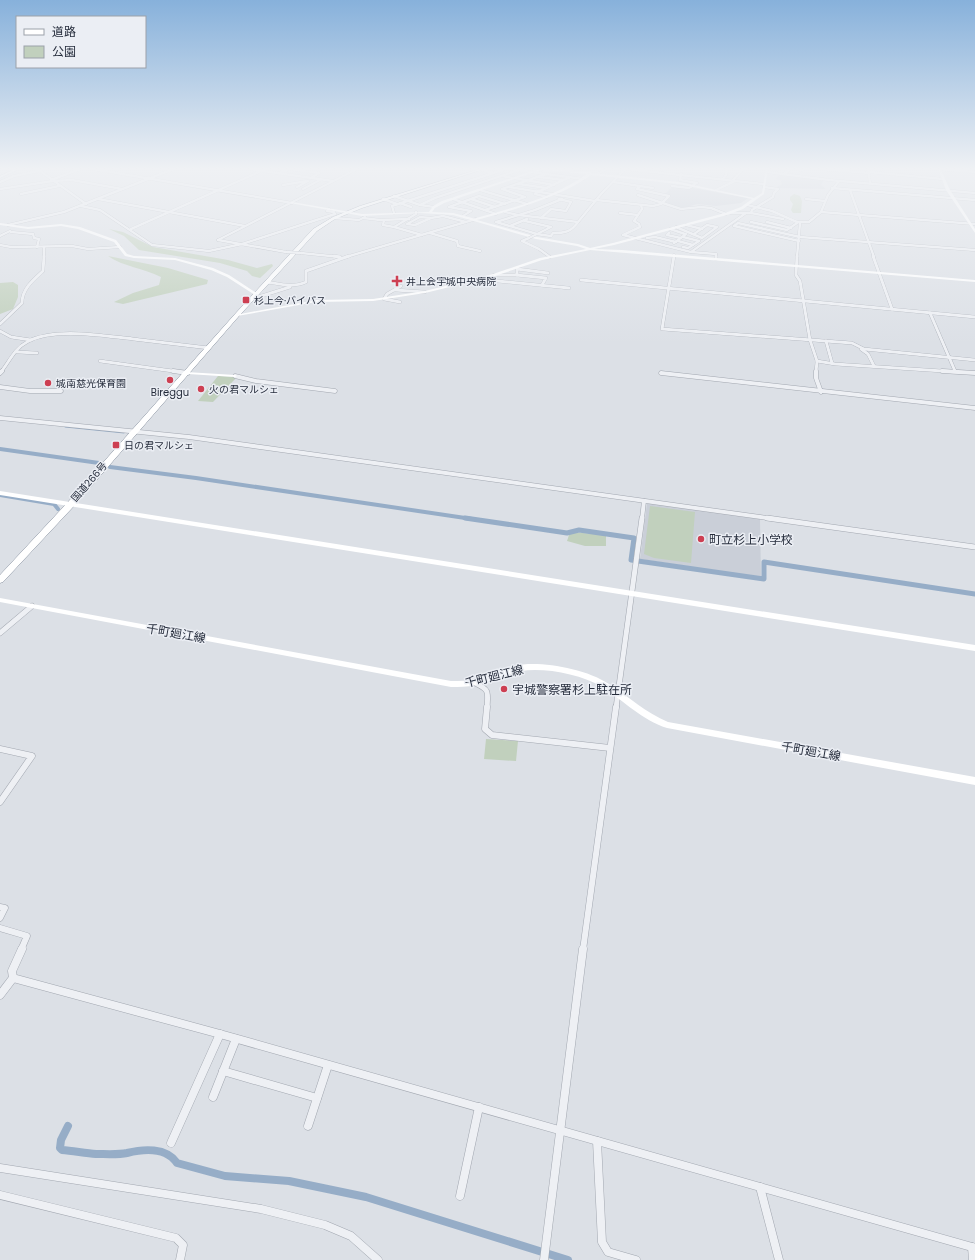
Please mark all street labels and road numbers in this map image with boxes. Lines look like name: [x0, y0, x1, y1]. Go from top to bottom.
street label: 国道266号: [67, 459, 111, 505]
street label: 千町廻江線: [145, 619, 207, 647]
street label: 千町廻江線: [463, 660, 525, 692]
street label: 千町廻江線: [780, 737, 842, 765]

